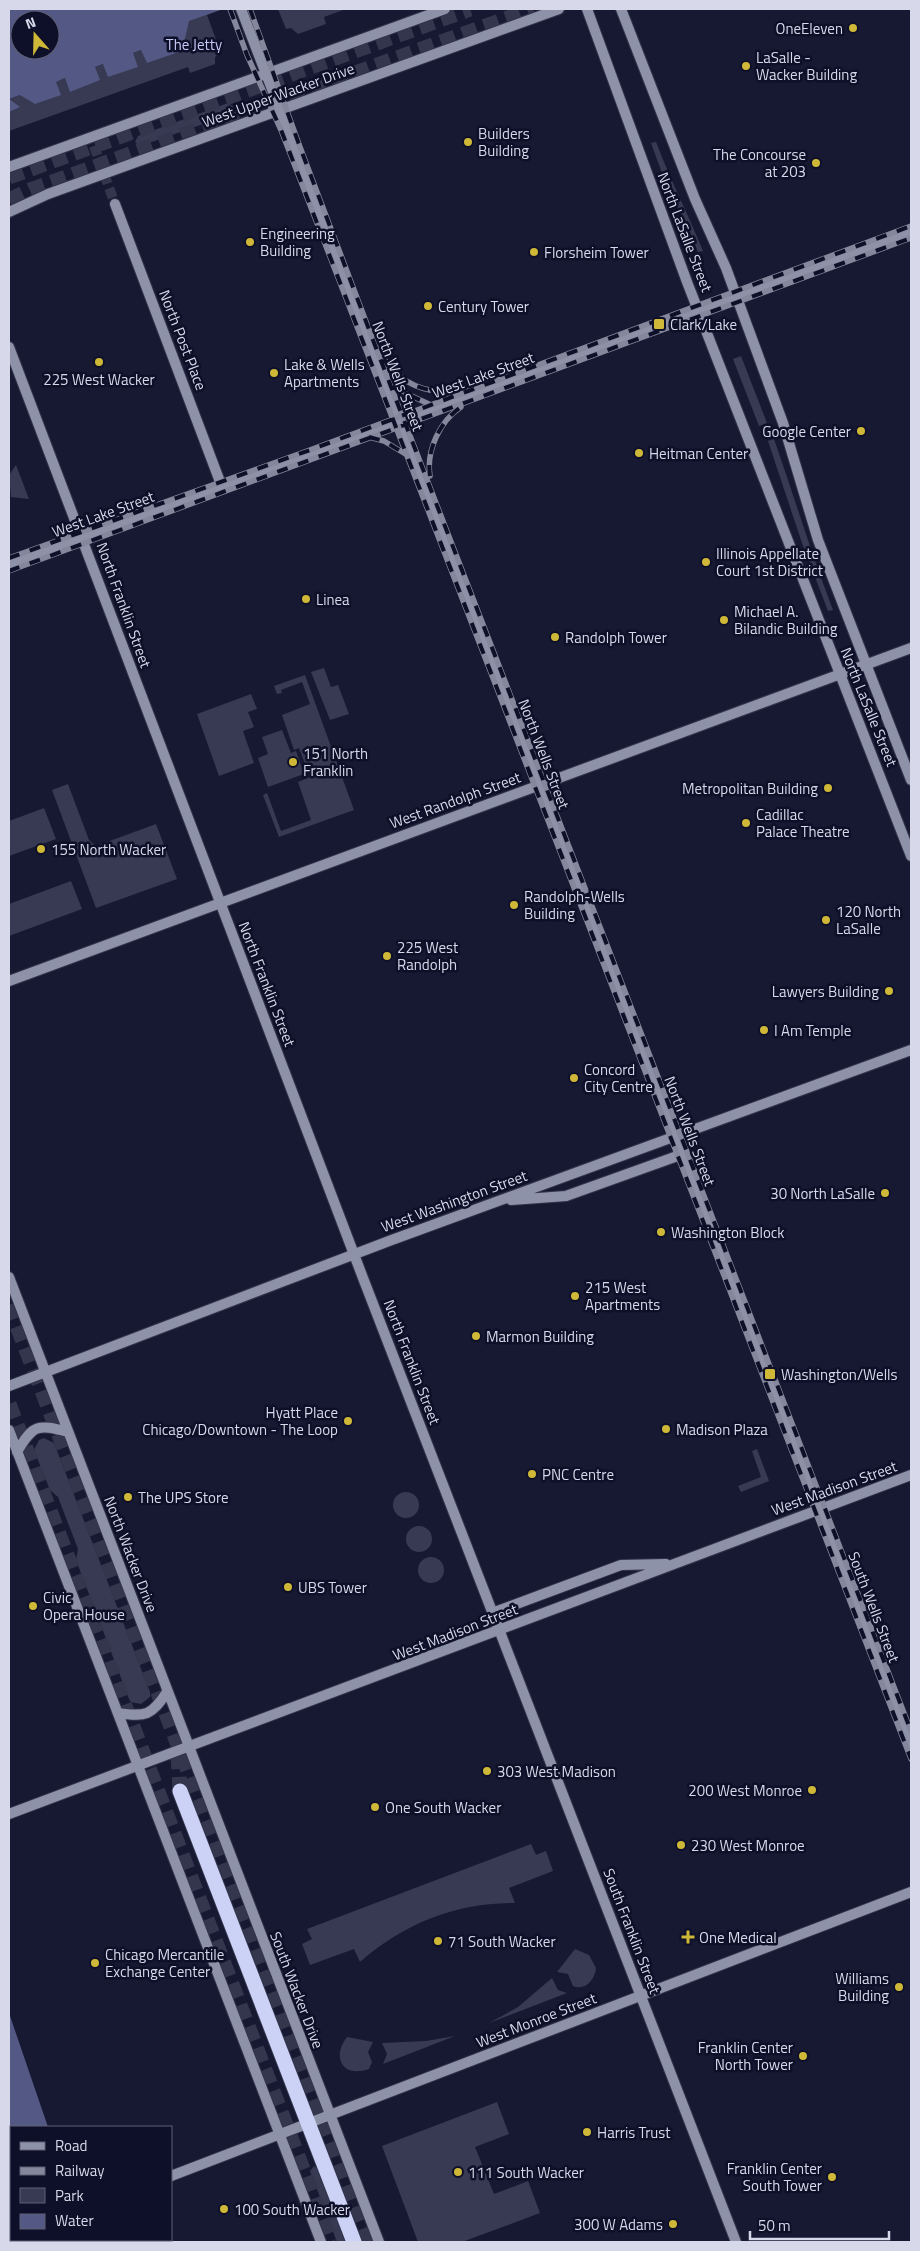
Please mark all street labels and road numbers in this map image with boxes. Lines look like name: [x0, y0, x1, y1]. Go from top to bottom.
street label: West Upper Wacker Drive: [199, 57, 357, 133]
street label: North LaSalle Street: [652, 169, 719, 296]
street label: North Post Place: [153, 286, 213, 394]
street label: North Wells Street: [366, 318, 430, 435]
street label: West Lake Street: [429, 346, 538, 404]
street label: West Lake Street: [49, 485, 158, 543]
street label: North Franklin Street: [91, 539, 158, 672]
street label: North LaSalle Street: [835, 644, 904, 771]
street label: North Wells Street: [512, 696, 576, 813]
street label: West Randolph Street: [386, 765, 525, 834]
street label: North Franklin Street: [233, 918, 302, 1050]
street label: North Wells Street: [658, 1073, 722, 1190]
street label: West Washington Street: [378, 1164, 531, 1238]
street label: North Franklin Street: [378, 1296, 447, 1428]
street label: West Madison Street: [768, 1454, 901, 1521]
street label: North Wacker Drive: [98, 1493, 164, 1615]
street label: South Wells Street: [842, 1548, 906, 1666]
street label: West Madison Street: [389, 1597, 522, 1666]
street label: South Franklin Street: [597, 1865, 667, 1998]
street label: South Wacker Drive: [264, 1928, 330, 2052]
street label: West Monroe Street: [473, 1986, 600, 2054]

